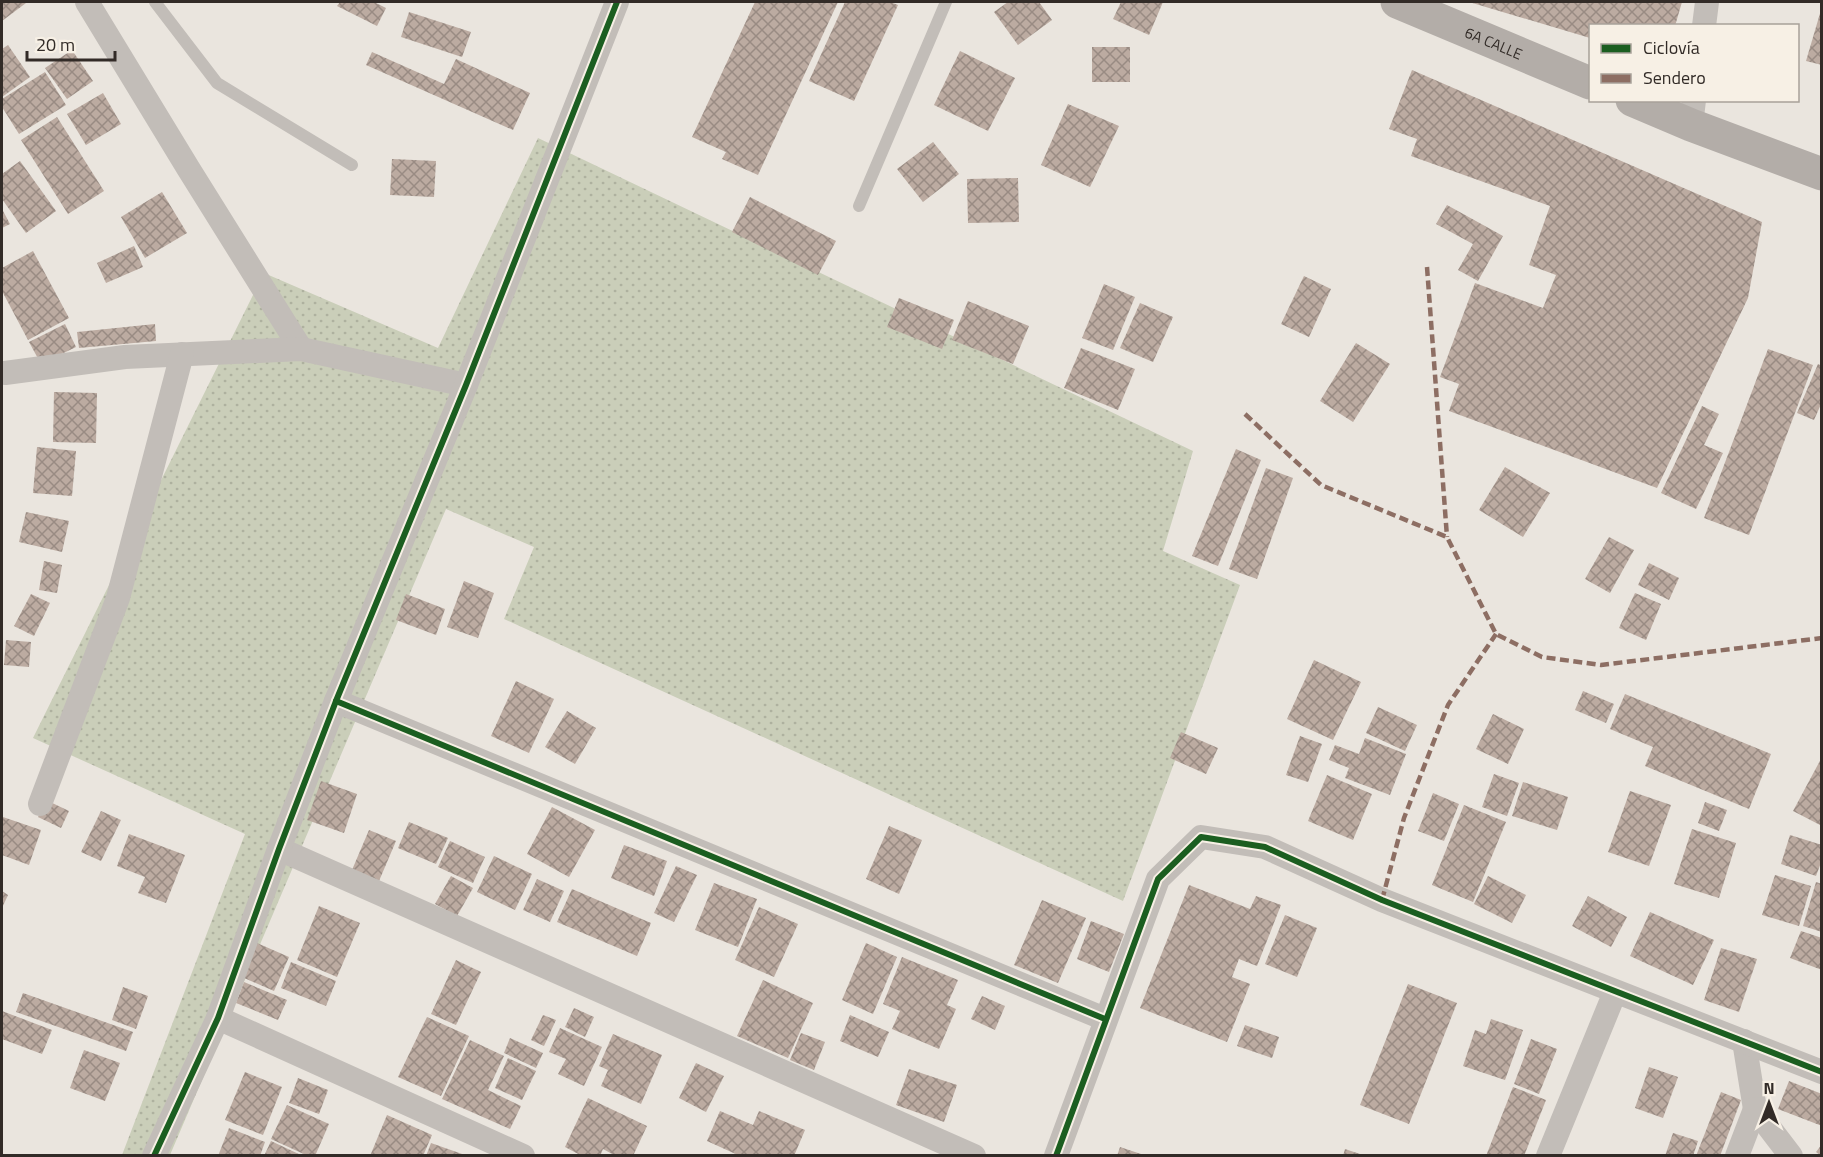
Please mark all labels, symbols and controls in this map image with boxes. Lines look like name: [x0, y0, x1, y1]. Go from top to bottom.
street label: 6A CALLE: [1461, 20, 1526, 65]
scale bar: [27, 24, 116, 62]
legend: [1589, 24, 1799, 102]
text: 20 m: [36, 31, 75, 58]
text: Ciclovía: [1643, 34, 1700, 61]
text: Sendero: [1643, 64, 1706, 91]
north arrow: [1739, 1073, 1799, 1133]
text: N: [1763, 1076, 1775, 1100]

